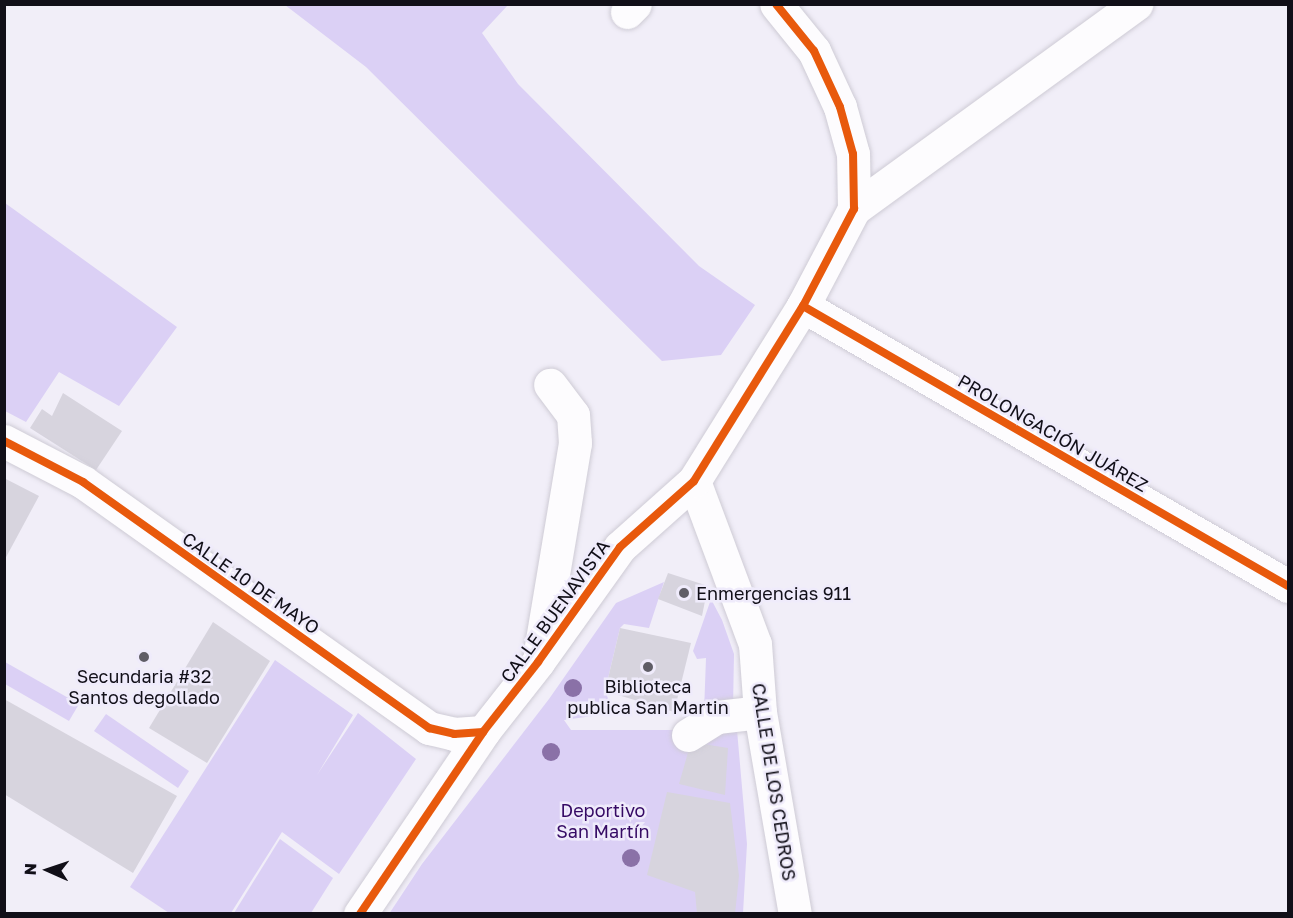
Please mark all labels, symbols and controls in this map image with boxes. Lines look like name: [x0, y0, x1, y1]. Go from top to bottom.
street label: PROLONGACIÓN JUÁREZ: [954, 370, 1152, 496]
street label: CALLE 10 DE MAYO: [178, 528, 324, 638]
street label: CALLE BUENAVISTA: [496, 535, 614, 687]
place label: Enmergencias 911: [696, 582, 851, 604]
marker: Enmergencias 911: [677, 586, 691, 600]
marker: Secundaria #32 Santos degollado: [137, 650, 151, 664]
marker: Biblioteca publica San Martin: [641, 660, 655, 674]
place label: Secundaria #32 Santos degollado: [68, 666, 220, 708]
place label: Biblioteca publica San Martin: [567, 676, 729, 718]
street label: CALLE DE LOS CEDROS: [748, 682, 800, 882]
park label: Deportivo San Martín: [556, 800, 650, 842]
north arrow: [18, 840, 78, 900]
text: N: [20, 862, 40, 876]

